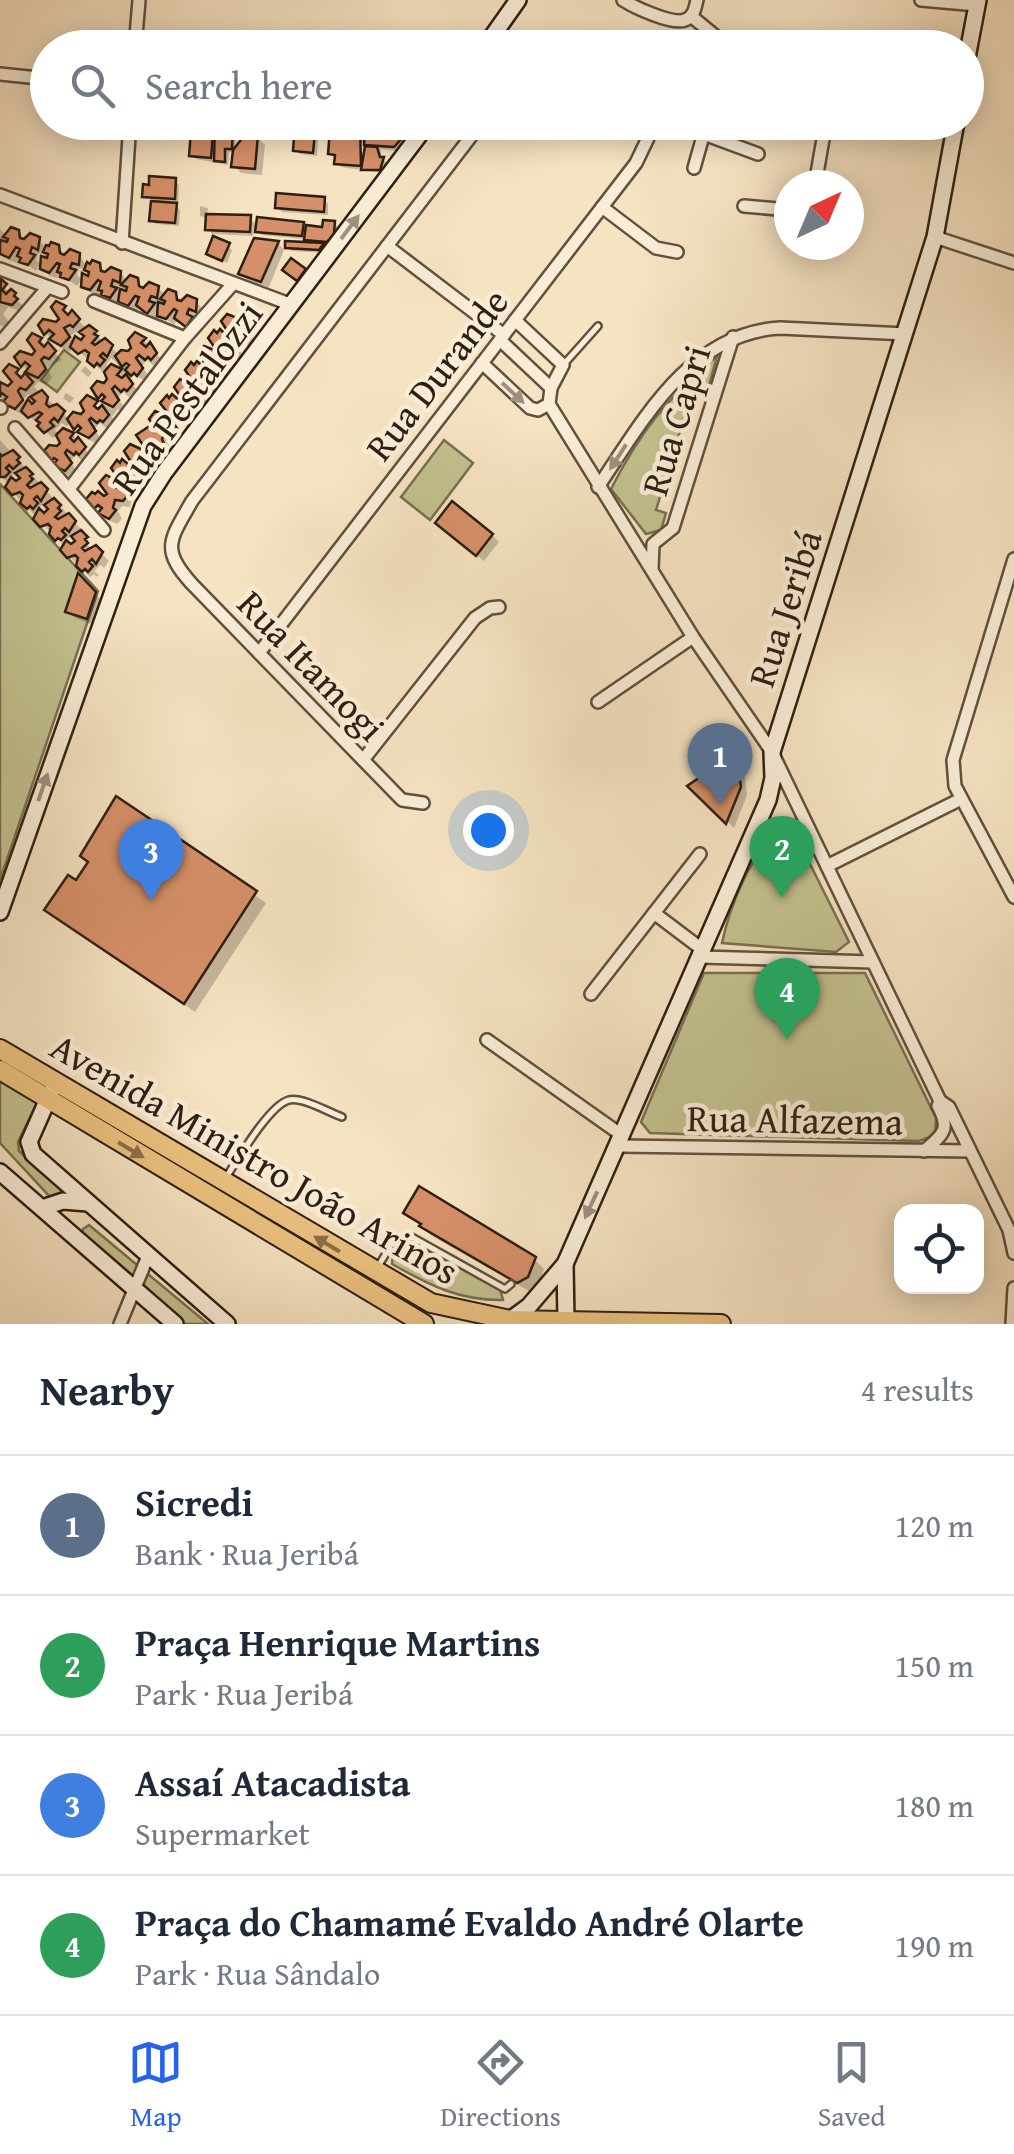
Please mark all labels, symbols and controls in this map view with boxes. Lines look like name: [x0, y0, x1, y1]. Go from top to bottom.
search box: [30, 30, 984, 140]
text: Search here: [145, 57, 333, 113]
icon: search: [65, 58, 120, 113]
north arrow: [774, 170, 864, 260]
one-way arrow: [340, 214, 360, 240]
street label: Rua Durande: [351, 276, 521, 472]
street label: Rua Pestalozzi: [96, 289, 276, 505]
street label: Rua Capri: [626, 338, 724, 502]
one-way arrow: [501, 381, 525, 404]
one-way arrow: [610, 443, 628, 470]
street label: Rua Jeribá: [732, 522, 836, 694]
street label: Rua Itamogi: [225, 577, 399, 753]
pin: 1: [688, 722, 752, 805]
one-way arrow: [37, 772, 52, 802]
your location: [463, 805, 514, 856]
pin: 2: [750, 816, 814, 898]
pin: 3: [118, 818, 184, 901]
pin: 4: [754, 958, 820, 1040]
street label: Avenida Ministro João Arinos: [40, 1018, 470, 1298]
street label: Rua Alfazema: [686, 1089, 904, 1149]
one-way arrow: [117, 1141, 145, 1158]
one-way arrow: [583, 1191, 600, 1220]
map controls: [894, 1204, 984, 1294]
button: locate: [894, 1204, 984, 1294]
one-way arrow: [313, 1236, 341, 1253]
text: Nearby: [40, 1359, 174, 1420]
text: 4 results: [861, 1366, 974, 1413]
text: Sicredi: [135, 1474, 253, 1530]
text: 1: [64, 1502, 81, 1549]
text: 120 m: [895, 1502, 974, 1549]
text: Bank · Rua Jeribá: [135, 1530, 359, 1577]
text: Praça Henrique Martins: [135, 1614, 540, 1670]
text: 2: [64, 1642, 81, 1689]
text: 150 m: [895, 1642, 974, 1689]
text: Park · Rua Jeribá: [135, 1670, 353, 1717]
text: Assaí Atacadista: [135, 1754, 411, 1810]
text: 3: [64, 1782, 81, 1829]
text: 180 m: [895, 1782, 974, 1829]
text: Supermarket: [135, 1810, 310, 1857]
text: Praça do Chamamé Evaldo André Olarte: [135, 1894, 804, 1950]
text: 4: [64, 1922, 81, 1969]
text: 190 m: [895, 1922, 974, 1969]
text: Park · Rua Sândalo: [135, 1950, 380, 1997]
tab: Map: [128, 2035, 183, 2136]
tab: Directions: [440, 2035, 561, 2136]
tab: Saved: [818, 2035, 886, 2136]

